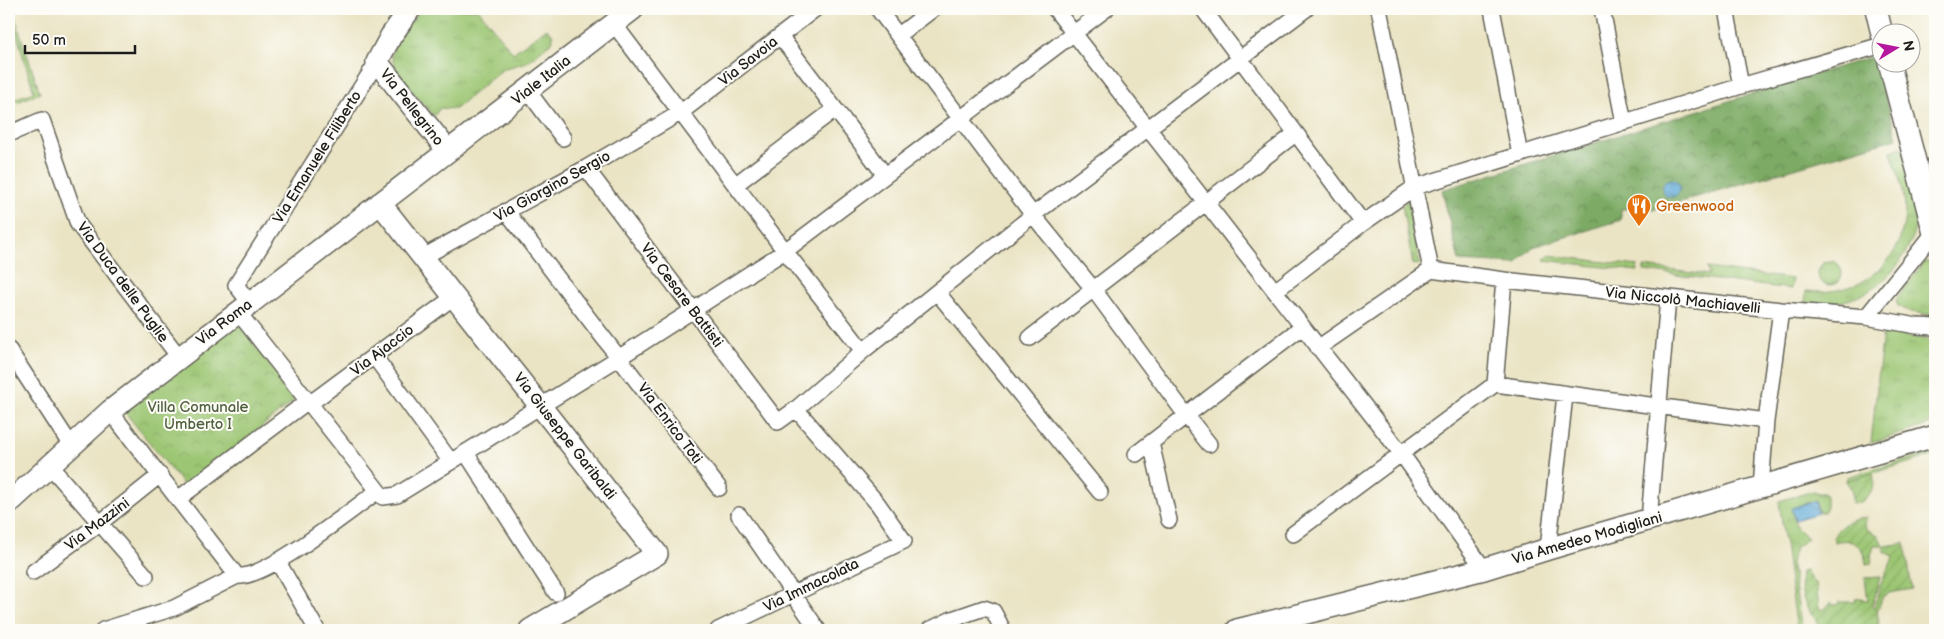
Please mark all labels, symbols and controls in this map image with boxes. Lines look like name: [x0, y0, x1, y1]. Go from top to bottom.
scale bar: [25, 22, 135, 54]
north arrow: [1872, 22, 1922, 72]
text: 50 m: [32, 31, 66, 50]
street label: Via Savoia: [715, 32, 782, 90]
text: N: [1899, 39, 1918, 52]
street label: Viale Italia: [508, 51, 575, 109]
street label: Via Pellegrino: [375, 65, 448, 150]
street label: Via Emanuele Filiberto: [269, 87, 366, 227]
street label: Via Giorgino Sergio: [491, 147, 614, 226]
restaurant icon: Greenwood: [1626, 193, 1652, 227]
place label: Greenwood: [1656, 197, 1734, 216]
street label: Via Duca delle Puglie: [72, 218, 173, 346]
street label: Via Cesare Battisti: [636, 239, 727, 351]
street label: Via Niccolò Machiavelli: [1604, 283, 1762, 318]
street label: Via Roma: [192, 295, 256, 350]
street label: Via Ajaccio: [347, 320, 418, 380]
street label: Via Giuseppe Garibaldi: [509, 369, 620, 504]
street label: Via Enrico Toti: [633, 379, 706, 468]
park label: Villa Comunale Umberto I: [148, 398, 249, 434]
street label: Via Mazzini: [61, 494, 134, 555]
street label: Via Amedeo Modigliani: [1510, 508, 1664, 569]
street label: Via Immacolata: [760, 554, 862, 617]

